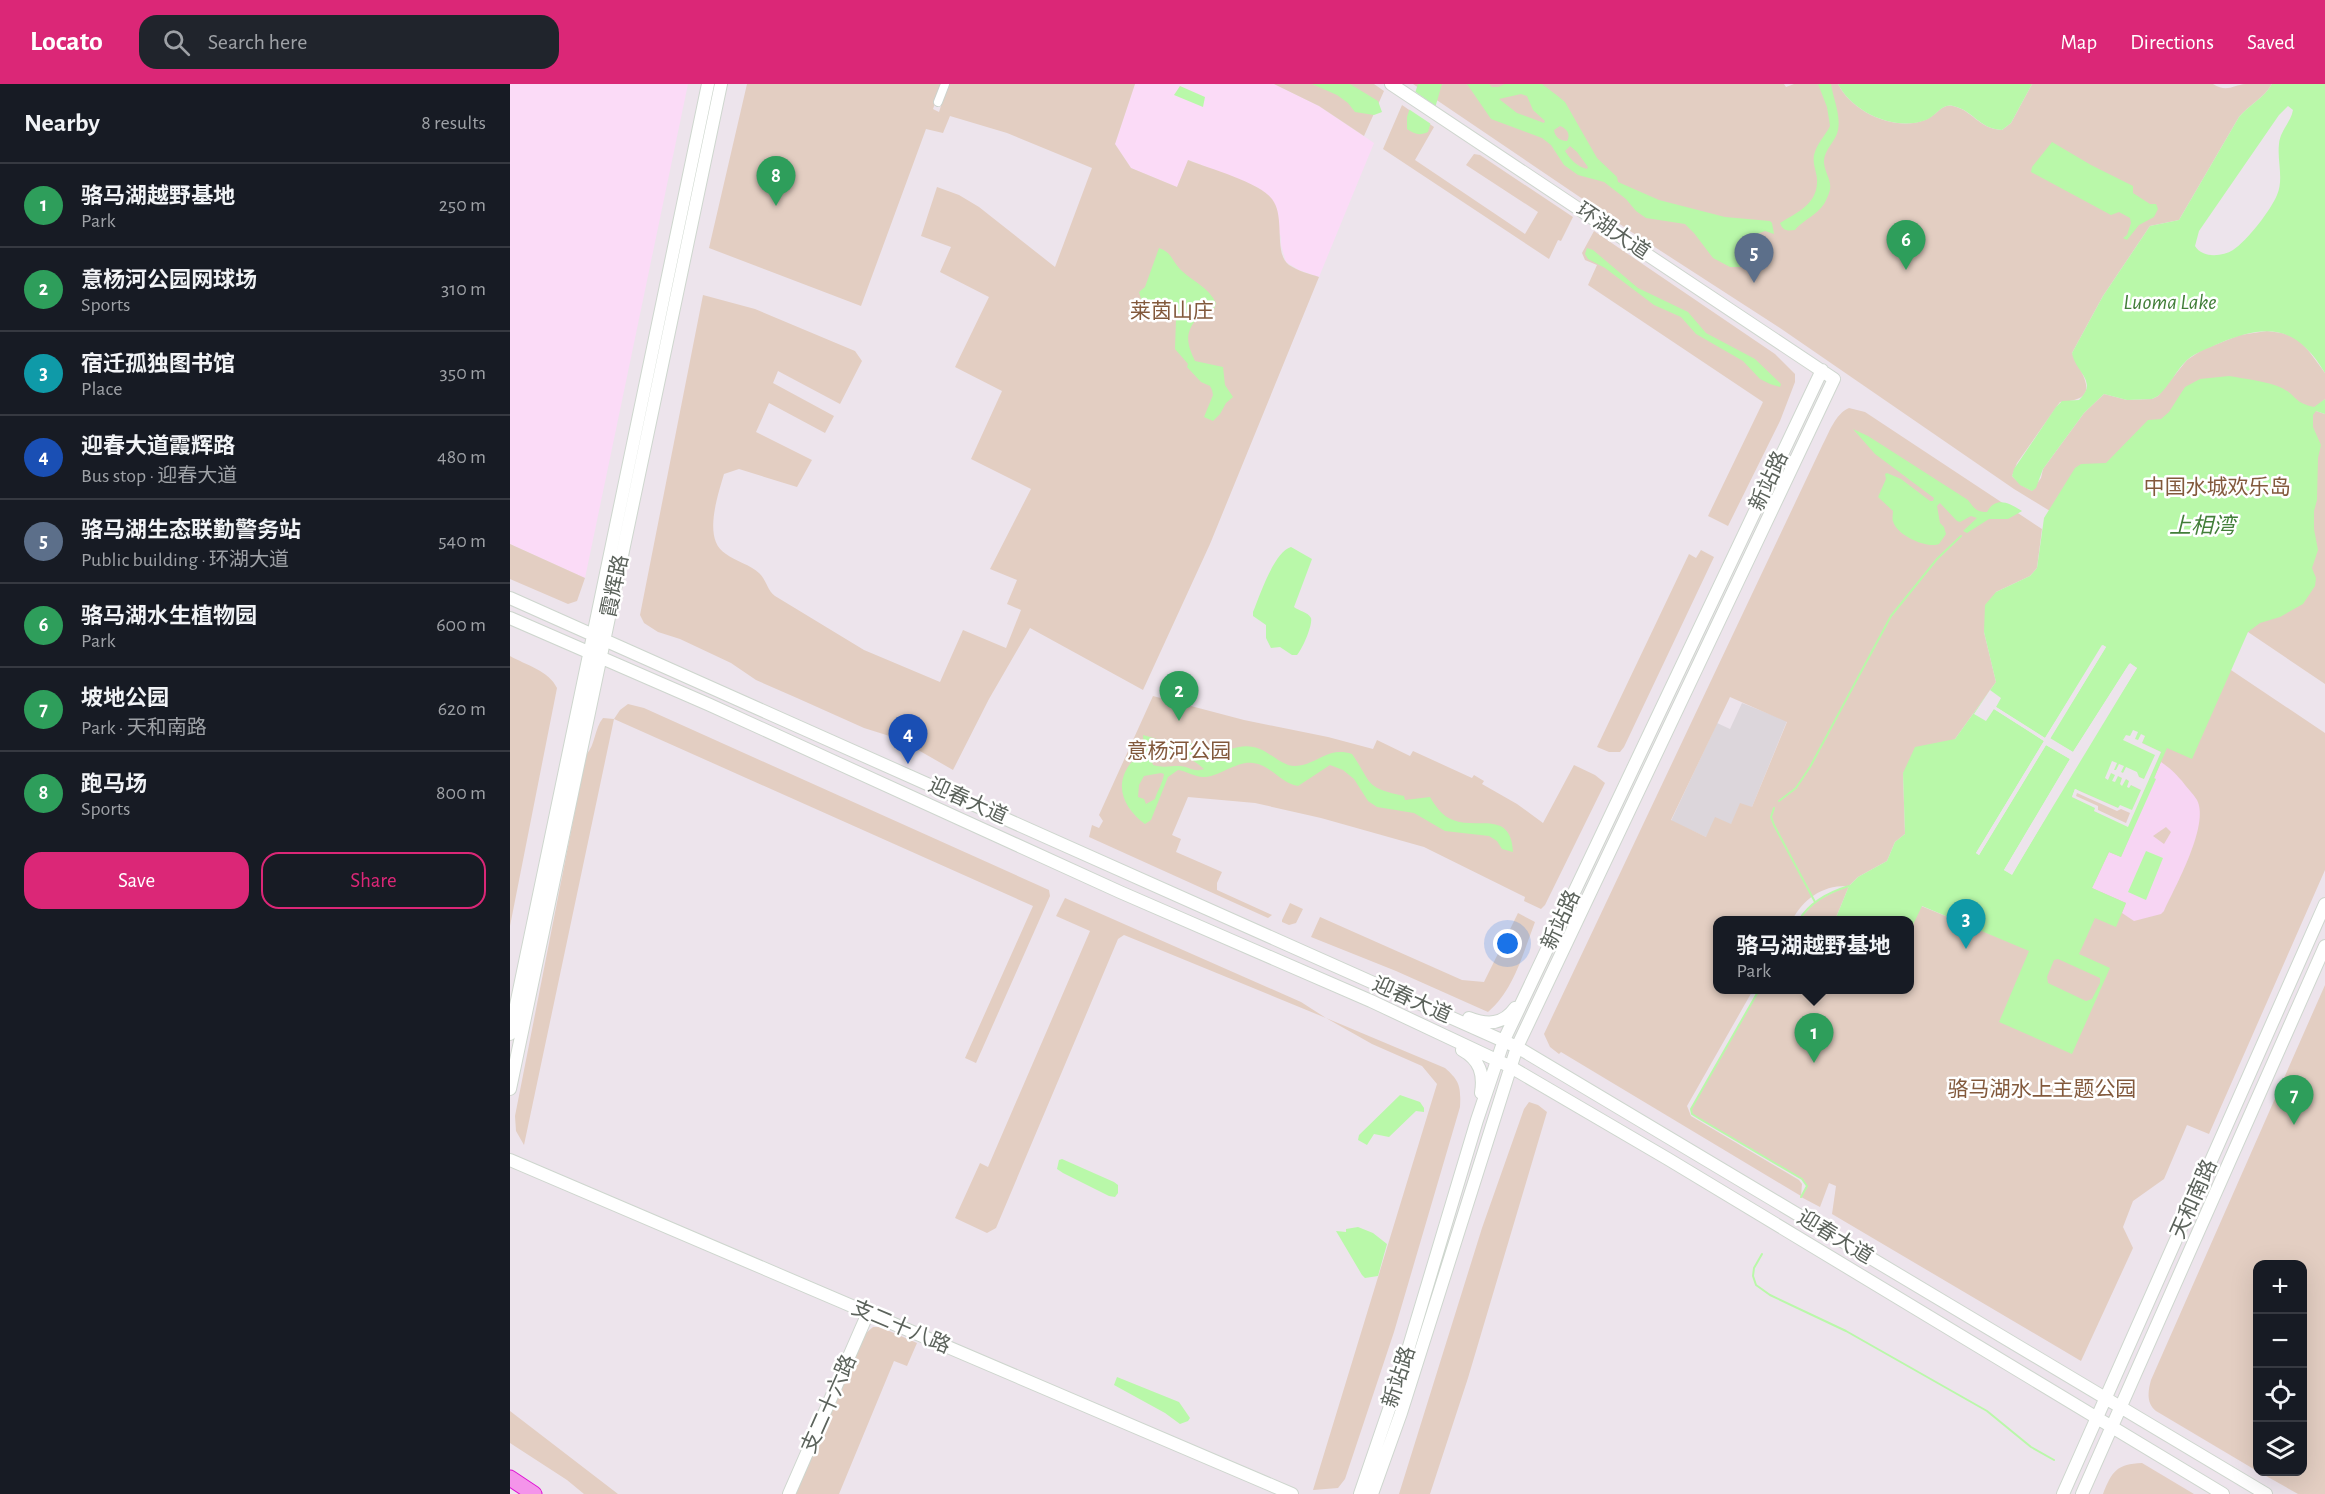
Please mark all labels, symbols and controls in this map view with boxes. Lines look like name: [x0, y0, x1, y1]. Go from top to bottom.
search box: [139, 15, 559, 69]
icon: search: [160, 26, 193, 59]
text: Locato: [30, 28, 103, 56]
text: Search here: [208, 31, 307, 53]
text: Map: [2061, 32, 2097, 53]
text: Directions: [2130, 32, 2214, 53]
text: Saved: [2247, 32, 2295, 53]
text: Nearby: [24, 110, 100, 136]
text: 8 results: [421, 113, 486, 133]
pin: 8: [756, 156, 796, 206]
text: 骆马湖越野基地: [81, 185, 235, 207]
text: 1: [40, 195, 47, 215]
text: 250 m: [439, 195, 486, 215]
street label: 环湖大道: [1572, 198, 1654, 263]
text: Park: [81, 211, 116, 231]
pin: 6: [1886, 220, 1926, 270]
pin: 5: [1734, 234, 1774, 283]
text: 意杨河公园网球场: [81, 269, 257, 291]
text: 2: [39, 279, 48, 299]
text: 310 m: [441, 279, 486, 299]
water label: Luoma Lake: [2123, 291, 2217, 313]
text: Sports: [81, 295, 130, 315]
park label: 莱茵山庄: [1130, 300, 1214, 322]
text: 宿迁孤独图书馆: [81, 353, 235, 375]
text: 3: [39, 363, 48, 383]
text: 350 m: [440, 363, 486, 383]
text: Place: [81, 379, 122, 399]
text: 迎春大道霞辉路: [81, 435, 235, 457]
text: 4: [38, 447, 49, 467]
text: 480 m: [437, 447, 486, 467]
street label: 新站路: [1745, 448, 1792, 514]
text: Bus stop · 迎春大道: [81, 466, 237, 486]
park label: 中国水城欢乐岛: [2144, 476, 2291, 498]
water label: 上相湾: [2169, 514, 2239, 537]
text: 骆马湖生态联勤警务站: [81, 519, 301, 541]
text: 5: [39, 531, 48, 551]
text: 540 m: [438, 531, 486, 551]
text: Public building · 环湖大道: [81, 550, 289, 570]
street label: 霞辉路: [597, 553, 632, 619]
text: 骆马湖水生植物园: [81, 605, 257, 627]
text: 6: [39, 615, 48, 635]
text: 600 m: [436, 615, 486, 635]
text: Park: [81, 631, 116, 651]
pin: 2: [1160, 672, 1198, 721]
text: 坡地公园: [81, 687, 169, 709]
text: 7: [39, 699, 48, 719]
text: 620 m: [438, 699, 486, 719]
pin: 4: [888, 714, 928, 764]
text: Park · 天和南路: [81, 718, 207, 738]
park label: 意杨河公园: [1127, 740, 1232, 762]
text: 跑马场: [81, 773, 147, 795]
street label: 迎春大道: [925, 773, 1011, 828]
text: 8: [39, 783, 48, 803]
text: 800 m: [436, 783, 486, 803]
text: Sports: [81, 799, 130, 819]
button: Save: [24, 852, 249, 909]
button: Share: [261, 852, 486, 909]
street label: 新站路: [1537, 887, 1584, 953]
pin: 3: [1946, 900, 1986, 949]
popup: [1713, 916, 1914, 994]
your location: [1493, 929, 1522, 958]
text: 骆马湖越野基地: [1736, 935, 1891, 957]
text: Park: [1736, 961, 1771, 981]
street label: 迎春大道: [1369, 972, 1455, 1027]
pin: 1: [1794, 1014, 1834, 1063]
pin: 7: [2274, 1076, 2314, 1125]
park label: 骆马湖水上主题公园: [1948, 1078, 2137, 1100]
street label: 天和南路: [2166, 1156, 2221, 1242]
street label: 迎春大道: [1794, 1206, 1877, 1268]
map controls: [2253, 1260, 2307, 1476]
button: +: [2253, 1260, 2307, 1314]
street label: 支二十八路: [849, 1296, 954, 1357]
button: −: [2253, 1314, 2307, 1368]
street label: 新站路: [1378, 1343, 1419, 1410]
street label: 支二十六路: [797, 1351, 860, 1456]
button: locate: [2253, 1368, 2307, 1422]
button: layers: [2253, 1422, 2307, 1476]

